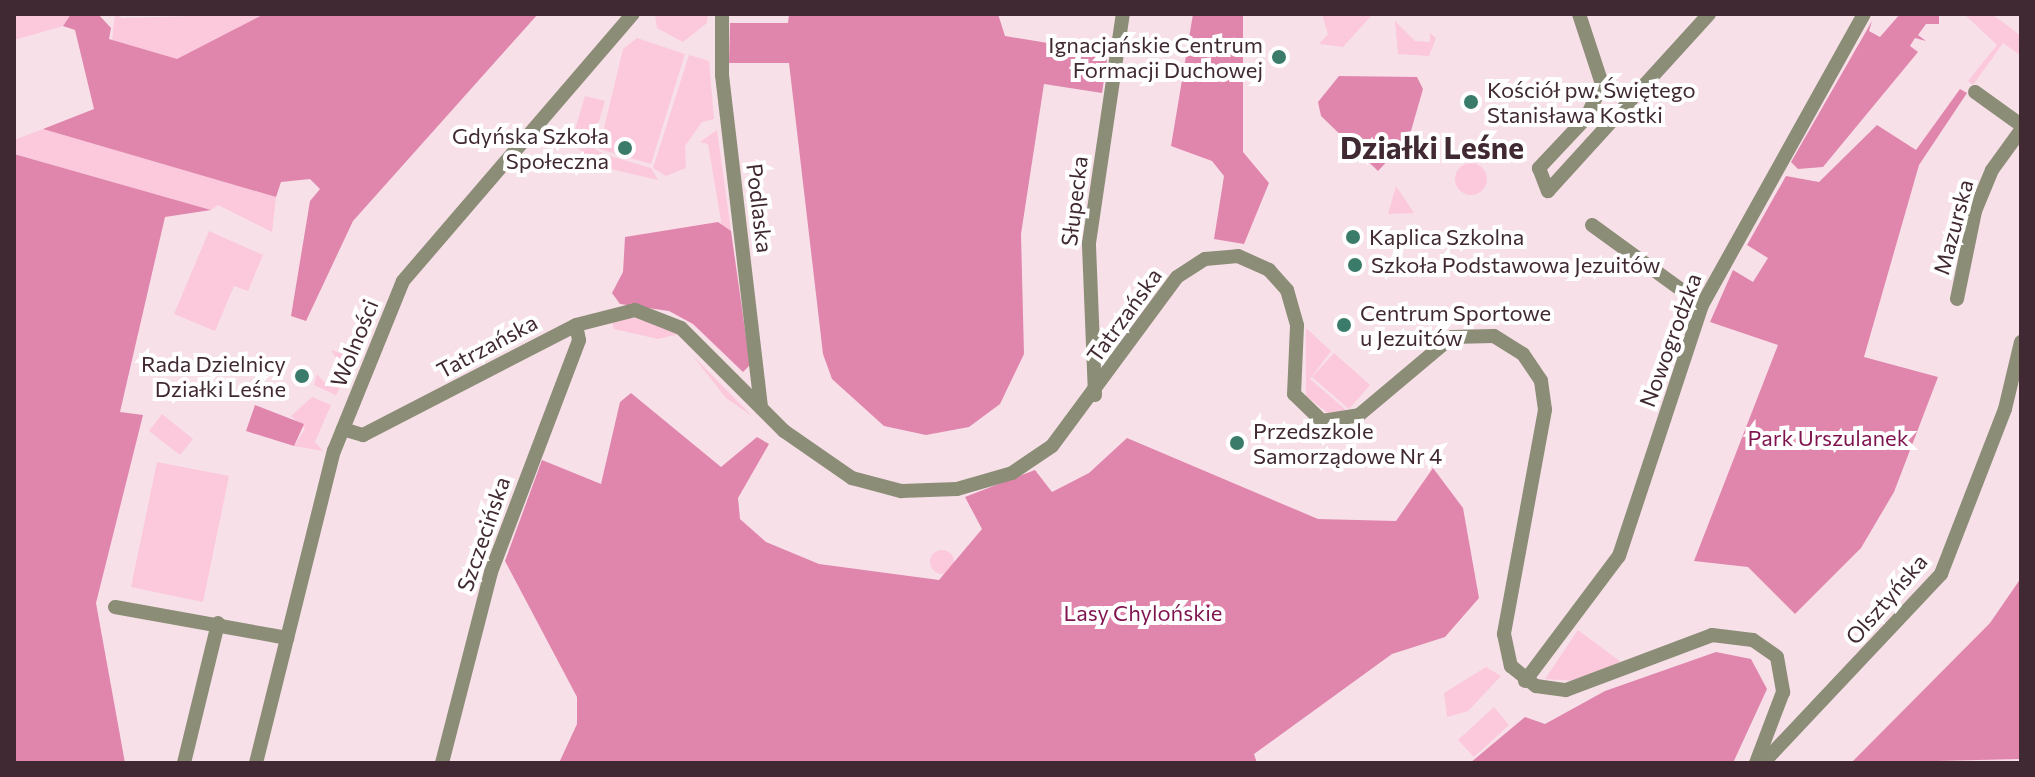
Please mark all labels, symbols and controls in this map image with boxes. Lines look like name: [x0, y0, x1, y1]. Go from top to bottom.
place label: Ignacjańskie Centrum Formacji Duchowej: [1048, 31, 1263, 82]
marker: Ignacjańskie Centrum Formacji Duchowej: [1270, 48, 1288, 66]
place label: Kościół pw. Świętego Stanisława Kostki: [1487, 76, 1696, 128]
marker: Kościół pw. Świętego Stanisława Kostki: [1462, 93, 1480, 111]
place label: Gdyńska Szkoła Społeczna: [452, 122, 609, 174]
district label: Działki Leśne: [1340, 129, 1524, 165]
marker: Gdyńska Szkoła Społeczna: [616, 139, 634, 157]
street label: Słupecka: [1055, 154, 1093, 248]
street label: Podlaska: [741, 162, 779, 254]
street label: Mazurska: [1928, 177, 1978, 277]
place label: Kaplica Szkolna: [1369, 224, 1524, 250]
marker: Kaplica Szkolna: [1344, 228, 1362, 246]
place label: Szkoła Podstawowa Jezuitów: [1371, 252, 1660, 278]
marker: Szkoła Podstawowa Jezuitów: [1346, 256, 1364, 274]
street label: Tatrzańska: [1081, 263, 1167, 367]
street label: Nowogrodzka: [1634, 270, 1706, 410]
street label: Wolności: [325, 296, 383, 390]
place label: Centrum Sportowe u Jezuitów: [1360, 299, 1551, 350]
street label: Tatrzańska: [432, 309, 542, 383]
marker: Centrum Sportowe u Jezuitów: [1335, 316, 1353, 334]
place label: Rada Dzielnicy Działki Leśne: [141, 350, 286, 402]
marker: Rada Dzielnicy Działki Leśne: [293, 367, 311, 385]
place label: Przedszkole Samorządowe Nr 4: [1253, 417, 1442, 468]
park label: Park Urszulanek: [1747, 425, 1909, 451]
marker: Przedszkole Samorządowe Nr 4: [1228, 434, 1246, 452]
street label: Szczecińska: [451, 473, 515, 595]
street label: Olsztyńska: [1840, 548, 1932, 650]
park label: Lasy Chylońskie: [1064, 600, 1222, 626]

